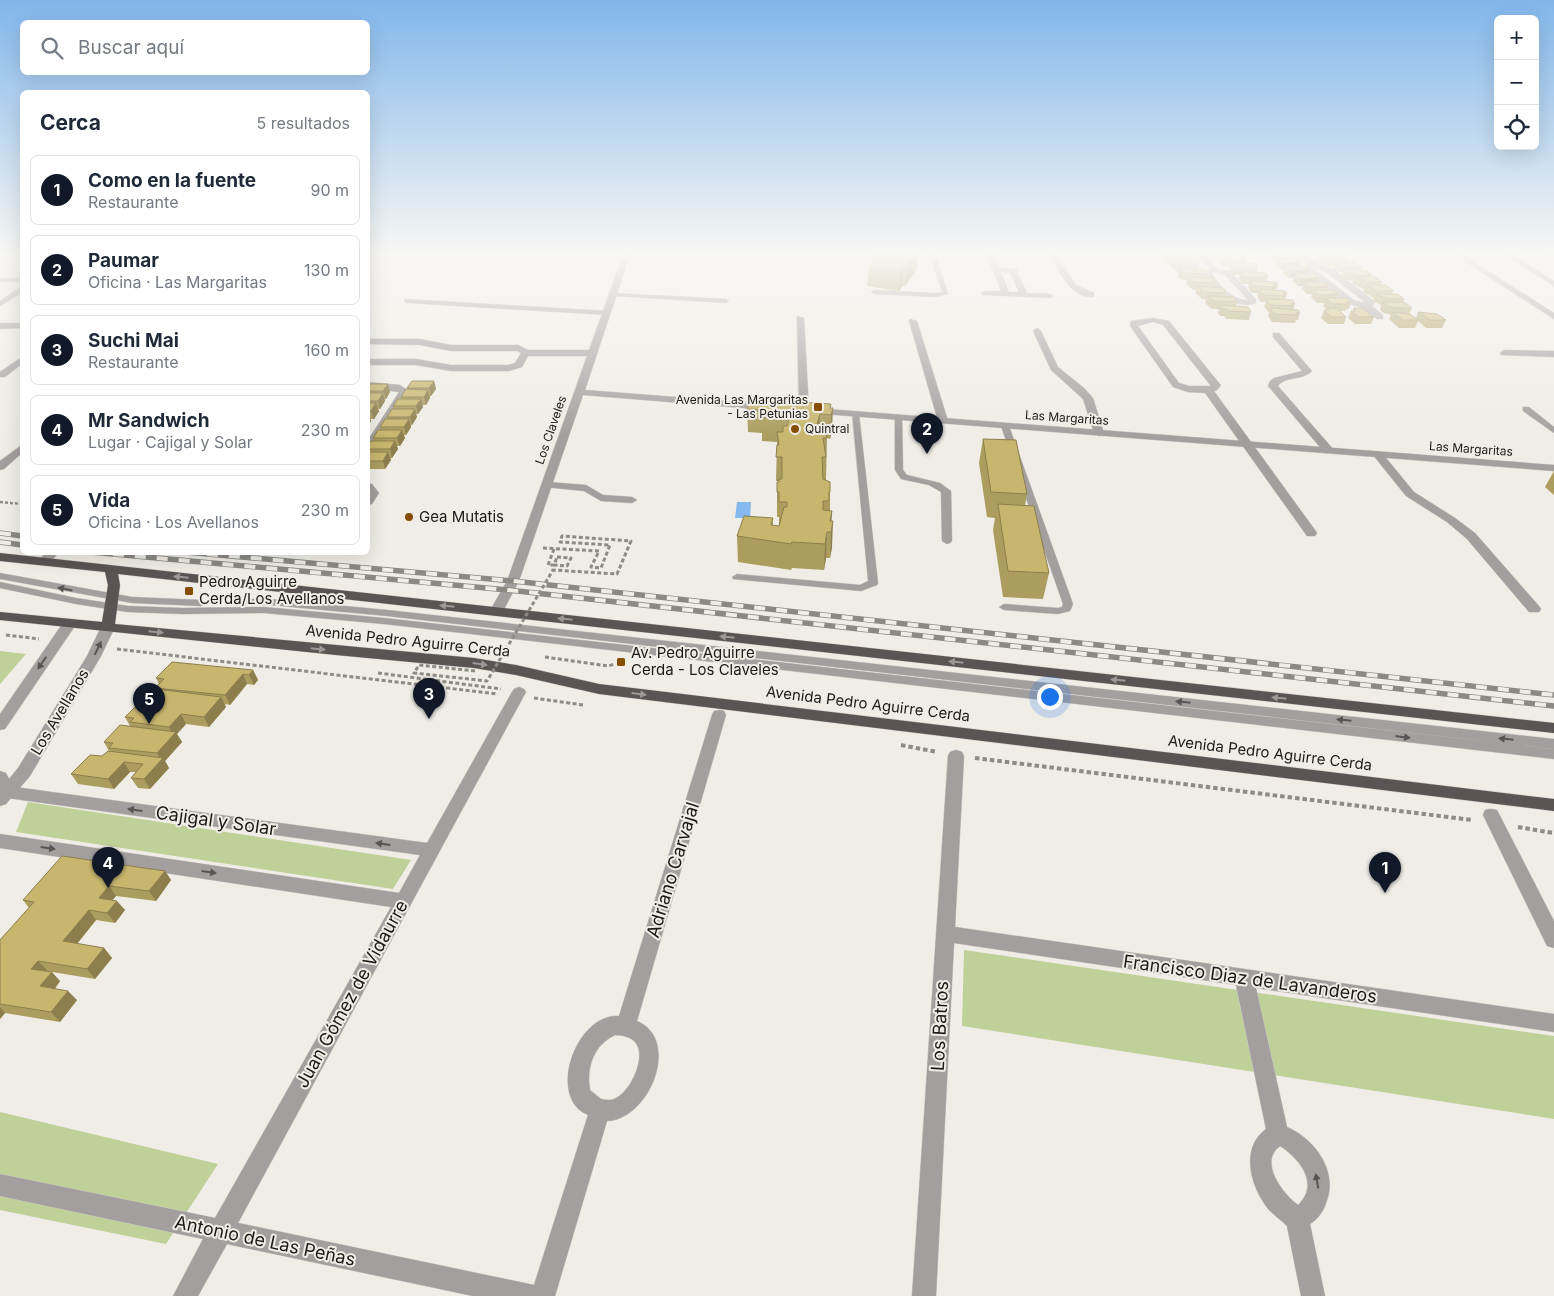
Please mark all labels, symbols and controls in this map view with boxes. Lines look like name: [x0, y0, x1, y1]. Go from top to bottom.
map controls: [1494, 15, 1539, 150]
button: +: [1494, 15, 1539, 60]
search box: [20, 20, 370, 75]
icon: search: [38, 34, 66, 62]
text: Buscar aquí: [78, 36, 184, 59]
button: −: [1494, 60, 1539, 105]
button: locate: [1494, 105, 1539, 150]
text: Cerca: [40, 110, 101, 135]
text: 5 resultados: [257, 113, 350, 133]
text: Como en la fuente: [88, 169, 256, 192]
text: 1: [54, 180, 60, 200]
text: 90 m: [310, 180, 349, 200]
text: Restaurante: [88, 192, 178, 212]
text: Paumar: [88, 249, 159, 272]
text: 2: [52, 260, 62, 280]
text: 130 m: [304, 260, 349, 280]
text: Oficina · Las Margaritas: [88, 272, 267, 292]
text: Suchi Mai: [88, 329, 179, 352]
text: 3: [52, 340, 62, 360]
text: 160 m: [304, 340, 349, 360]
text: Restaurante: [88, 352, 178, 372]
place label: Avenida Las Margaritas - Las Petunias: [676, 392, 808, 421]
street label: Los Claveles: [532, 394, 569, 466]
marker: Avenida Las Margaritas - Las Petunias: [812, 401, 824, 413]
street label: Las Margaritas: [1025, 407, 1109, 428]
text: Mr Sandwich: [88, 409, 210, 432]
pin: 2: [911, 413, 943, 454]
text: 4: [52, 420, 62, 440]
text: 230 m: [301, 420, 349, 440]
place label: Quintral: [805, 421, 849, 436]
marker: Quintral: [789, 423, 801, 435]
text: Lugar · Cajigal y Solar: [88, 432, 253, 452]
street label: Las Margaritas: [1429, 438, 1513, 459]
text: Vida: [88, 489, 130, 512]
text: 5: [52, 500, 62, 520]
text: 230 m: [301, 500, 349, 520]
place label: Gea Mutatis: [419, 507, 504, 526]
marker: Gea Mutatis: [403, 511, 415, 523]
text: Oficina · Los Avellanos: [88, 512, 259, 532]
place label: Pedro Aguirre Cerda/Los Avellanos: [199, 572, 344, 608]
one-way arrow: [173, 573, 189, 581]
one-way arrow: [57, 585, 73, 593]
marker: Pedro Aguirre Cerda/Los Avellanos: [183, 585, 195, 597]
one-way arrow: [439, 602, 455, 610]
one-way arrow: [557, 615, 573, 623]
street label: Avenida Pedro Aguirre Cerda: [305, 620, 511, 661]
one-way arrow: [149, 628, 165, 636]
one-way arrow: [719, 633, 735, 641]
one-way arrow: [94, 641, 102, 655]
place label: Av. Pedro Aguirre Cerda - Los Claveles: [631, 643, 779, 679]
one-way arrow: [310, 646, 326, 654]
one-way arrow: [37, 656, 47, 670]
marker: Av. Pedro Aguirre Cerda - Los Claveles: [615, 656, 627, 668]
one-way arrow: [948, 658, 964, 666]
one-way arrow: [472, 660, 488, 668]
street label: Los Avellanos: [26, 665, 93, 758]
one-way arrow: [1110, 676, 1126, 684]
pin: 3: [413, 678, 445, 719]
street label: Avenida Pedro Aguirre Cerda: [765, 682, 971, 725]
pin: 5: [133, 683, 165, 724]
your location: [1037, 684, 1063, 710]
one-way arrow: [631, 690, 647, 698]
one-way arrow: [1271, 694, 1287, 702]
one-way arrow: [1174, 698, 1190, 706]
one-way arrow: [1336, 716, 1352, 724]
street label: Avenida Pedro Aguirre Cerda: [1167, 731, 1373, 774]
one-way arrow: [1395, 733, 1411, 741]
one-way arrow: [1497, 735, 1513, 743]
street label: Adriano Carvajal: [642, 799, 703, 940]
street label: Cajigal y Solar: [155, 802, 278, 839]
one-way arrow: [127, 805, 143, 813]
one-way arrow: [375, 839, 391, 847]
one-way arrow: [41, 844, 57, 852]
pin: 4: [92, 847, 124, 888]
pin: 1: [1369, 852, 1401, 893]
one-way arrow: [201, 868, 217, 876]
street label: Juan Gómez de Vidaurre: [291, 896, 412, 1091]
street label: Francisco Diaz de Lavanderos: [1122, 950, 1378, 1007]
street label: Los Batros: [927, 980, 952, 1072]
one-way arrow: [1312, 1173, 1320, 1189]
street label: Antonio de Las Peñas: [173, 1211, 357, 1270]

